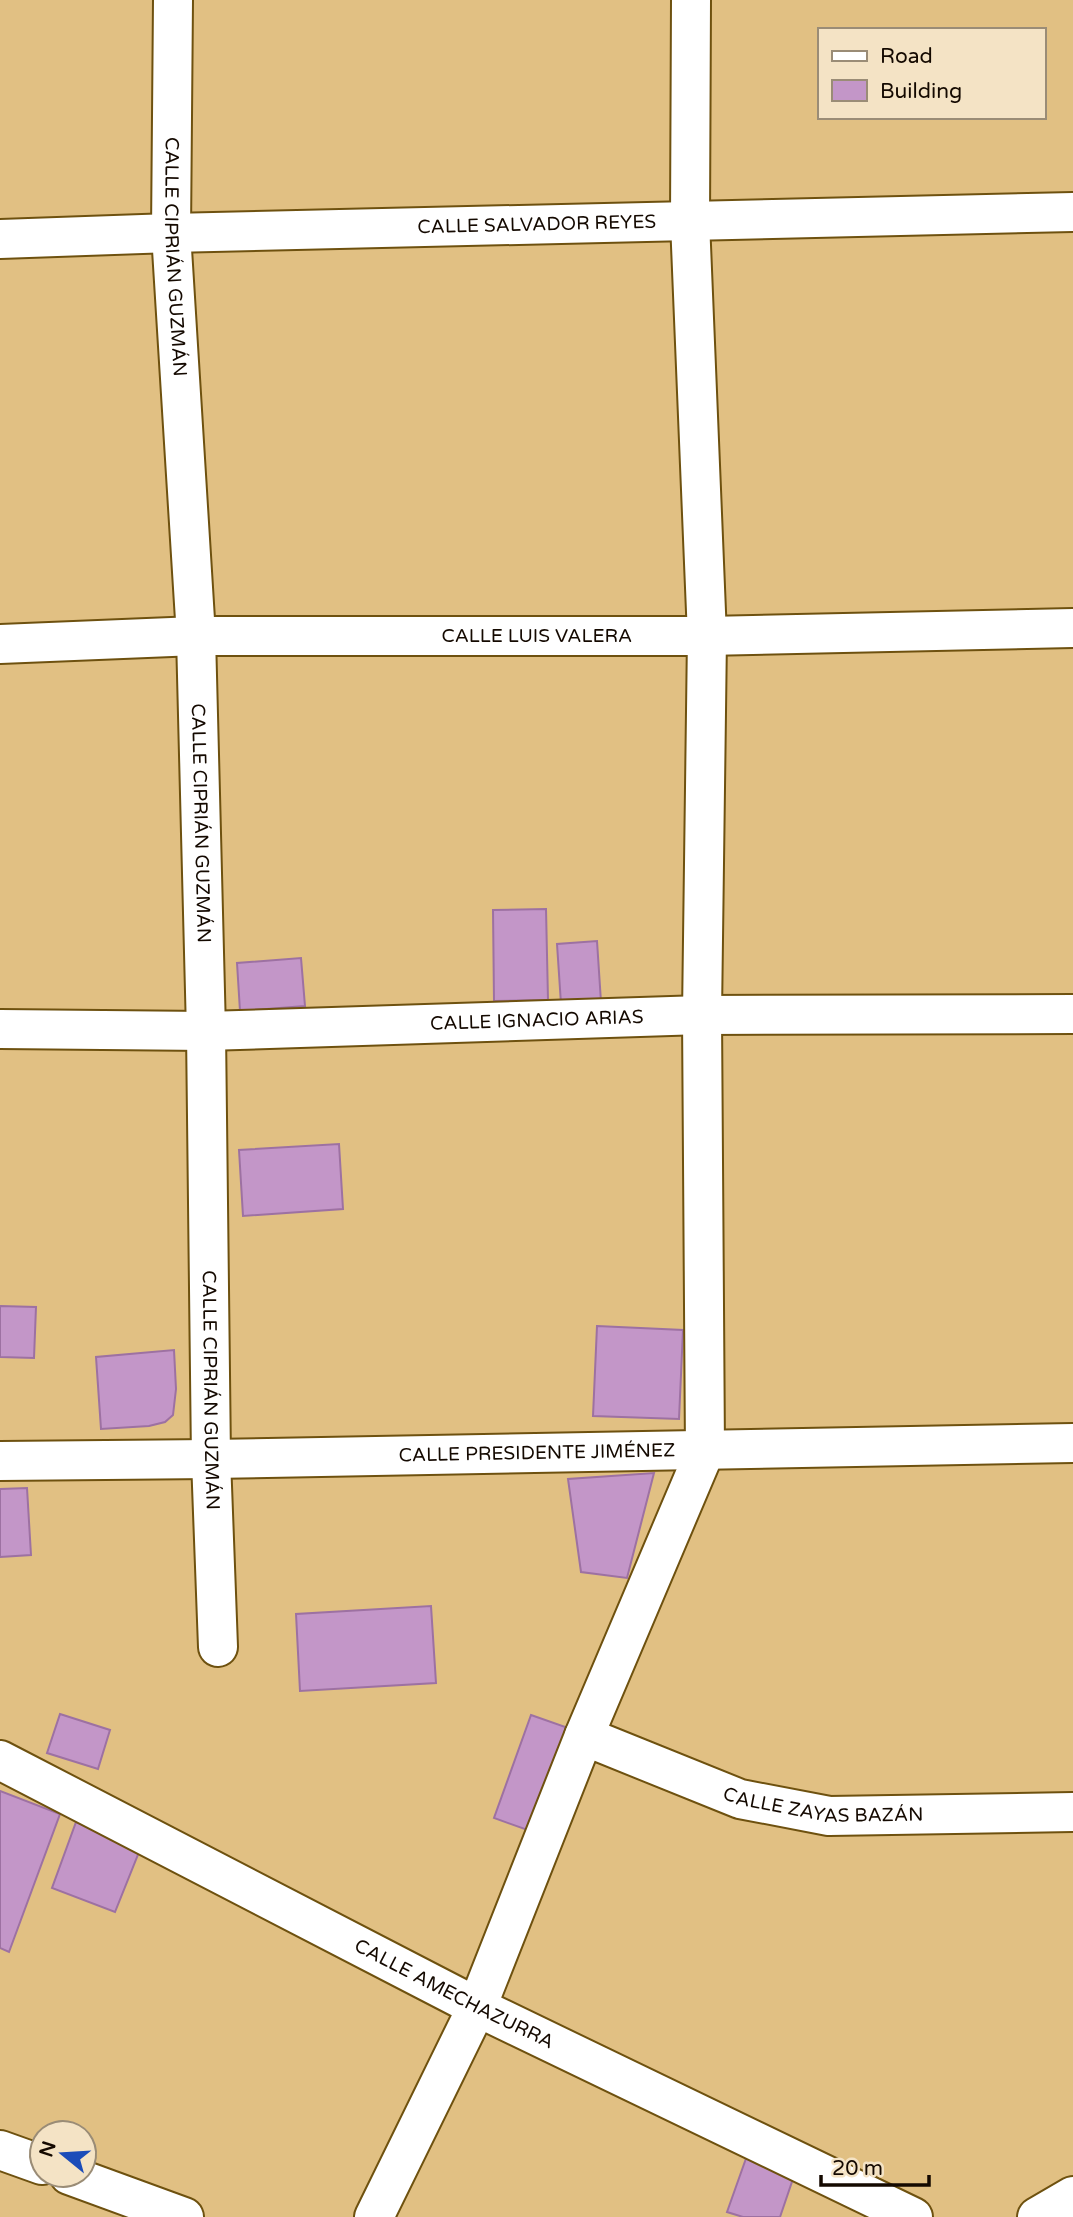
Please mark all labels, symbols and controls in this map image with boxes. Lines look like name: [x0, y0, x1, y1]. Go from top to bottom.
legend: [818, 28, 1045, 119]
text: Road: [880, 44, 933, 69]
text: Building: [880, 79, 962, 104]
street label: CALLE CIPRIÁN GUZMÁN: [160, 137, 191, 377]
street label: CALLE SALVADOR REYES: [417, 211, 656, 238]
street label: CALLE LUIS VALERA: [441, 625, 632, 647]
street label: CALLE CIPRIÁN GUZMÁN: [187, 703, 215, 943]
street label: CALLE IGNACIO ARIAS: [430, 1006, 644, 1035]
street label: CALLE CIPRIÁN GUZMÁN: [198, 1270, 224, 1510]
street label: CALLE PRESIDENTE JIMÉNEZ: [398, 1439, 675, 1467]
street label: CALLE ZAYAS BAZÁN: [720, 1782, 924, 1827]
street label: CALLE AMECHAZURRA: [351, 1935, 558, 2053]
north arrow: [28, 2119, 98, 2189]
text: N: [35, 2138, 61, 2160]
scale bar: [821, 2144, 930, 2188]
text: 20 m: [832, 2156, 883, 2181]

